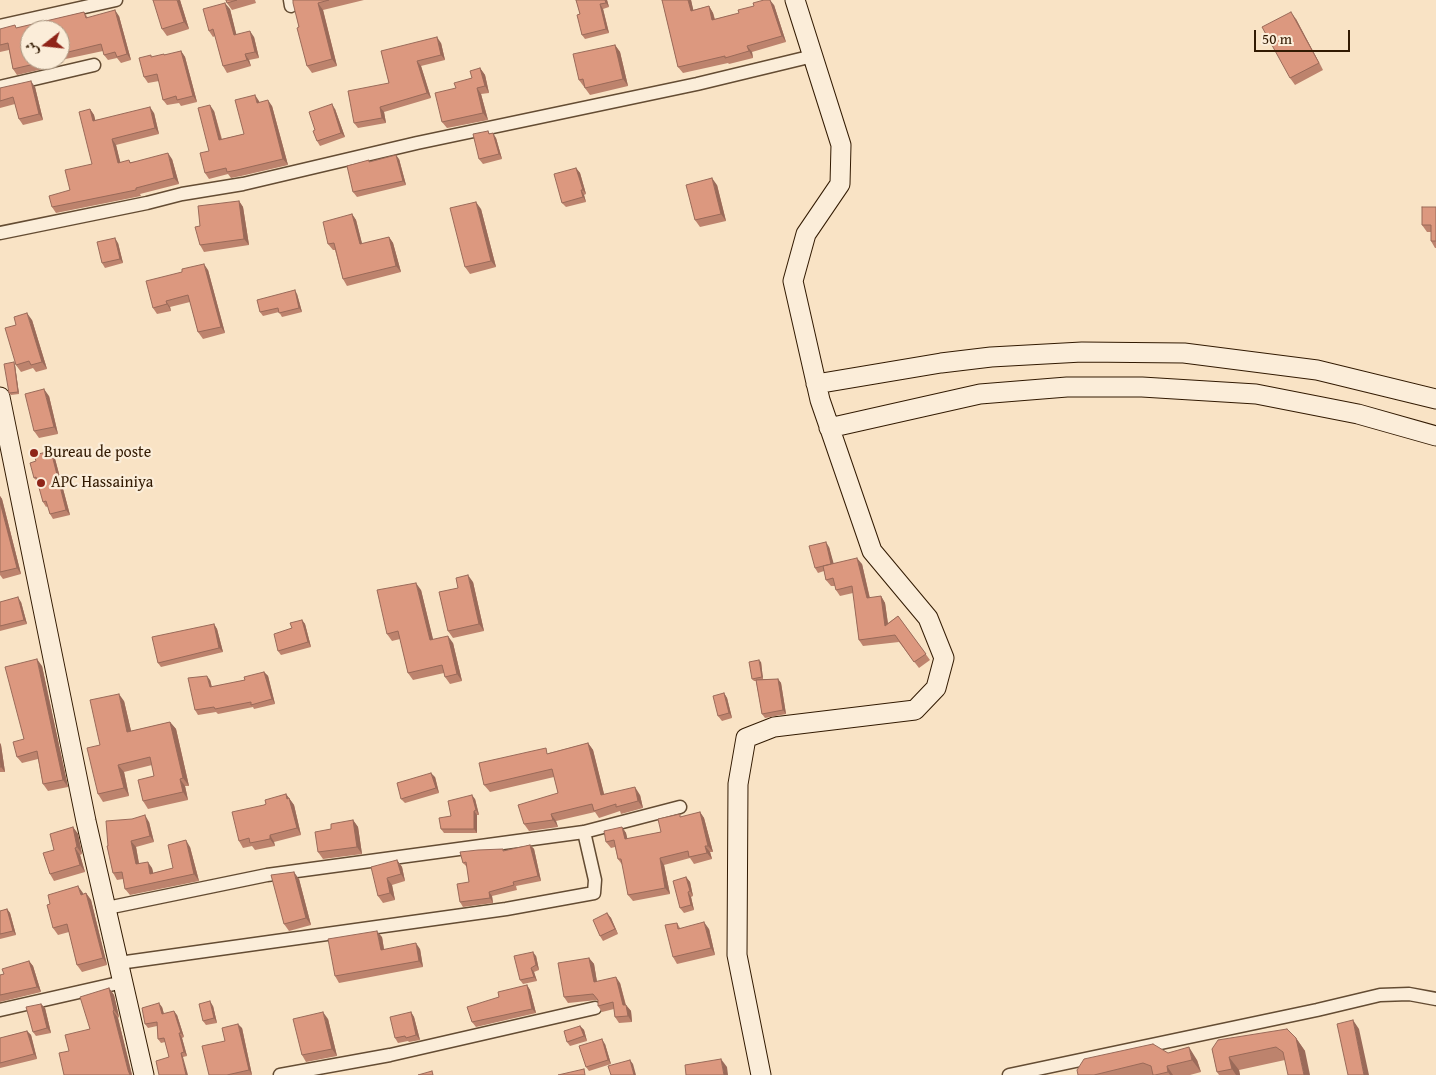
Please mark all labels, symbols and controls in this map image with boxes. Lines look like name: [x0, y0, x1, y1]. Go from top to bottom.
north arrow: [20, 20, 70, 70]
scale bar: [1256, 20, 1352, 52]
text: 50 m: [1262, 28, 1292, 49]
text: ش: [20, 39, 43, 58]
place label: Bureau de poste: [44, 443, 151, 463]
marker: Bureau de poste: [28, 447, 40, 459]
place label: APC Hassainiya: [51, 473, 153, 493]
marker: APC Hassainiya: [35, 477, 47, 489]

